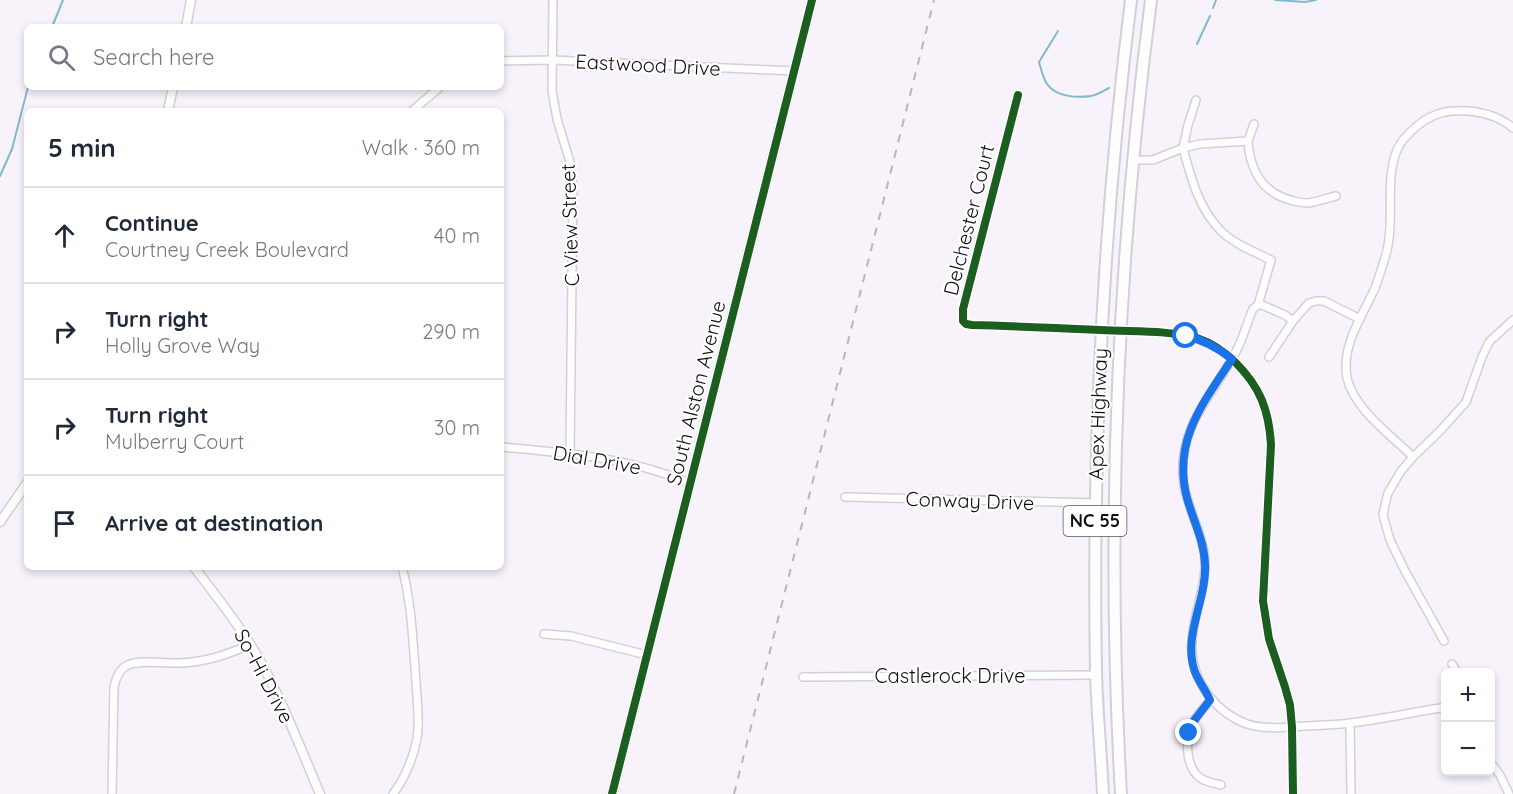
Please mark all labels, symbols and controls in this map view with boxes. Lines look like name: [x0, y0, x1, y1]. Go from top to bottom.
search box: [24, 24, 504, 90]
icon: search: [45, 41, 78, 74]
text: Search here: [93, 43, 214, 71]
street label: Eastwood Drive: [575, 48, 721, 81]
text: 5 min: [48, 131, 116, 164]
text: Walk · 360 m: [362, 135, 480, 160]
street label: Delchester Court: [938, 142, 999, 298]
street label: C View Street: [555, 163, 584, 287]
text: Continue: [105, 209, 199, 237]
icon: ahead: [48, 219, 81, 252]
text: 40 m: [434, 223, 480, 248]
text: Courtney Creek Boulevard: [105, 237, 349, 262]
street label: South Alston Avenue: [660, 298, 731, 488]
text: Turn right: [105, 305, 209, 333]
icon: right: [48, 315, 81, 348]
text: 290 m: [422, 319, 480, 344]
route start: [1172, 322, 1198, 348]
text: Holly Grove Way: [105, 333, 260, 358]
street label: Apex Highway: [1083, 347, 1112, 481]
text: Turn right: [105, 401, 209, 429]
icon: right: [48, 411, 81, 444]
text: 30 m: [434, 415, 480, 440]
text: Mulberry Court: [105, 429, 244, 454]
street label: Dial Drive: [551, 439, 643, 480]
street label: Conway Drive: [905, 486, 1035, 515]
road number: NC 55: [1064, 506, 1126, 536]
icon: arrive: [48, 507, 81, 540]
text: Arrive at destination: [105, 509, 323, 537]
street label: So-Hi Drive: [229, 624, 300, 727]
street label: Castlerock Drive: [874, 663, 1026, 688]
map controls: [1441, 668, 1495, 776]
button: +: [1441, 668, 1495, 722]
route end: [1175, 719, 1201, 745]
button: −: [1441, 722, 1495, 776]

